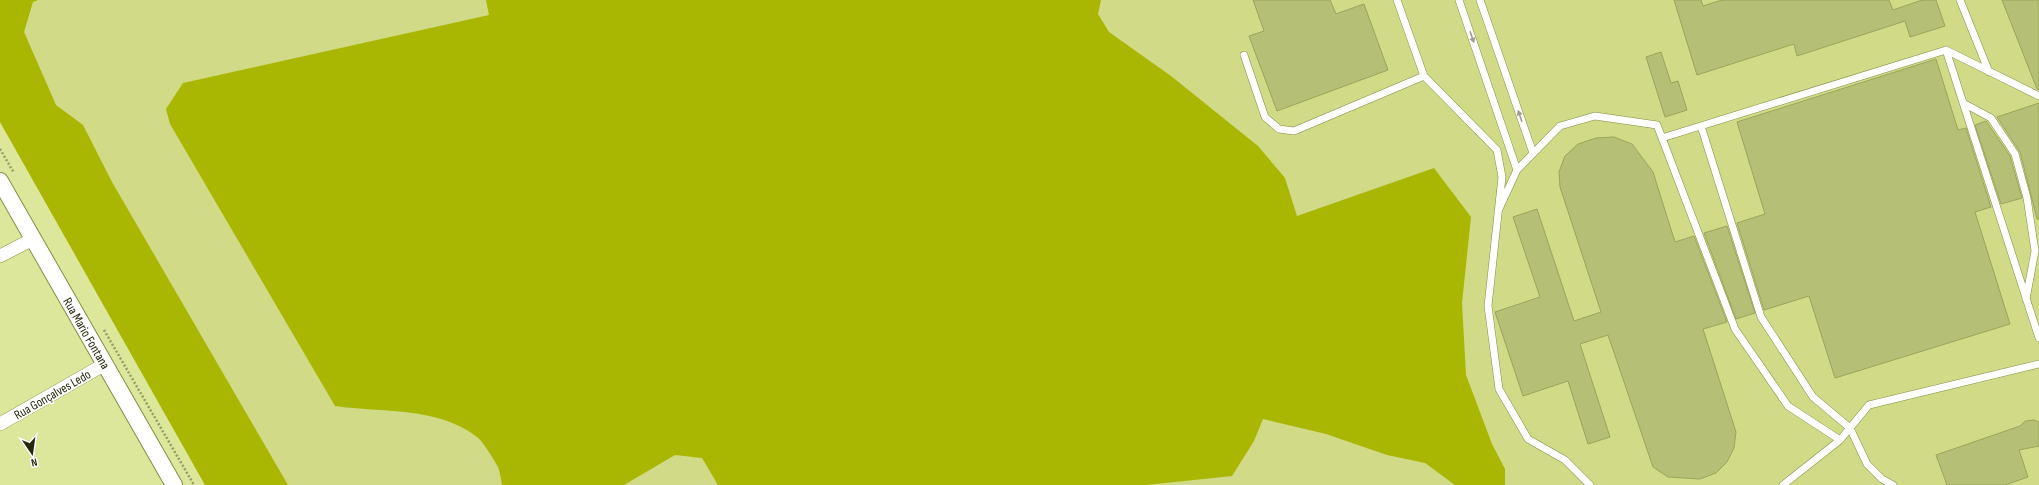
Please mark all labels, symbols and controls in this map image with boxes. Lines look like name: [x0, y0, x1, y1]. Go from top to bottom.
one-way arrow: [1469, 31, 1475, 43]
one-way arrow: [1517, 110, 1523, 122]
street label: Rua Mario Fontana: [59, 295, 113, 372]
street label: Rua Gonçalves Ledo: [11, 366, 94, 423]
north arrow: [12, 433, 52, 473]
text: N: [30, 455, 38, 469]

